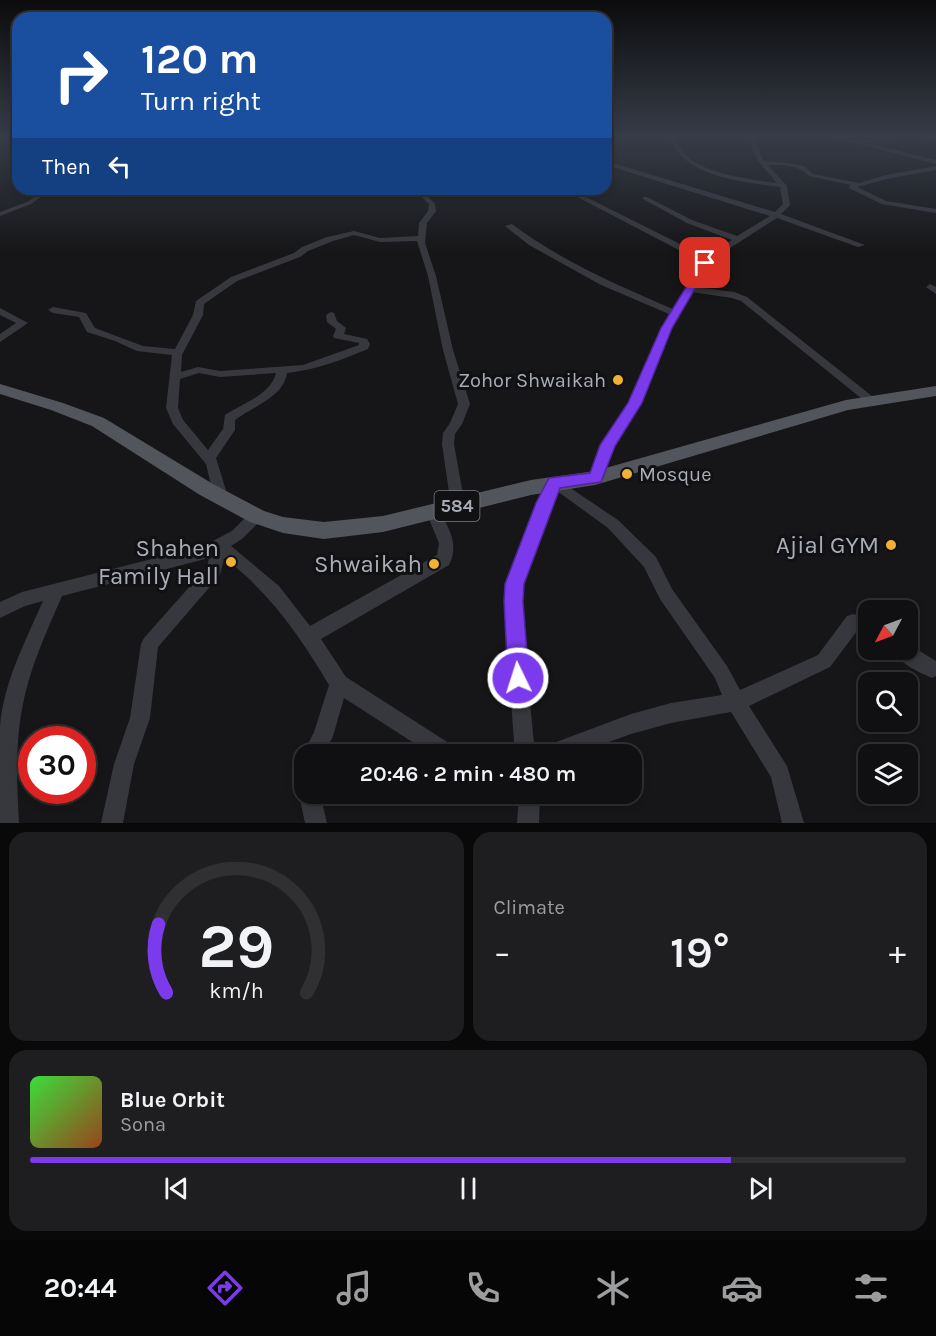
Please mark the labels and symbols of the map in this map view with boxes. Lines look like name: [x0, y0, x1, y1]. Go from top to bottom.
pin: [679, 237, 730, 288]
place label: Zohor Shwaikah: [458, 369, 606, 392]
marker: Zohor Shwaikah: [611, 373, 625, 387]
place label: Mosque: [639, 463, 711, 486]
marker: Mosque: [620, 467, 634, 481]
road number: 584: [434, 491, 480, 521]
place label: Ajial GYM: [776, 531, 879, 559]
place label: Shahen Family Hall: [98, 534, 219, 590]
marker: Ajial GYM: [884, 538, 898, 552]
place label: Shwaikah: [314, 550, 422, 578]
marker: Shahen Family Hall: [224, 555, 238, 569]
marker: Shwaikah: [427, 557, 441, 571]
north arrow: [858, 600, 918, 660]
position arrow: [486, 646, 550, 710]
speed limit sign: 30: [18, 726, 96, 804]

